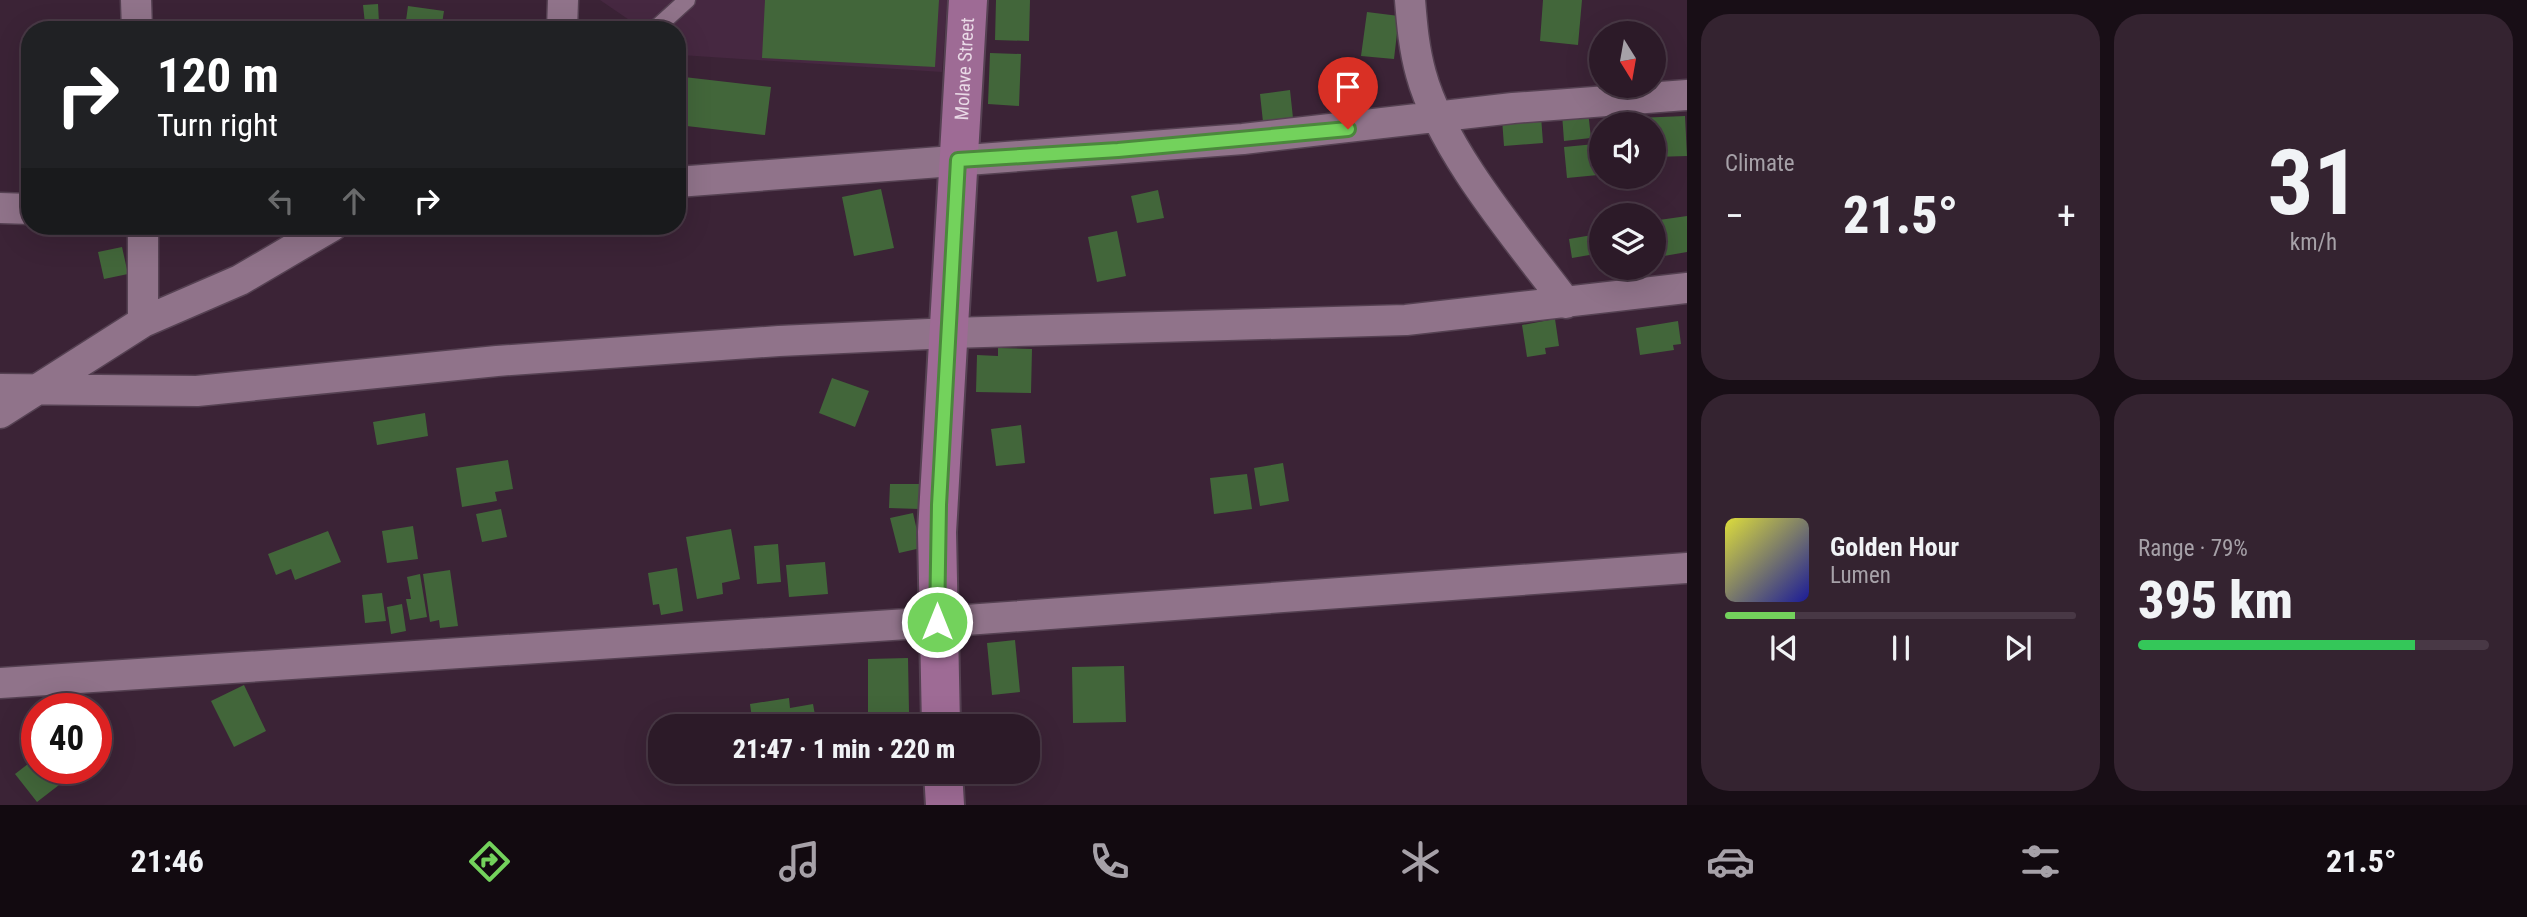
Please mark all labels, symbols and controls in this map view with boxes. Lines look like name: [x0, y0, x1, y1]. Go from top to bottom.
street label: Molave Street: [950, 17, 979, 121]
north arrow: [1589, 21, 1666, 98]
map controls: [1589, 21, 1666, 280]
text: 120 m: [157, 47, 279, 104]
icon: right: [42, 49, 133, 140]
pin: [1318, 57, 1378, 129]
icon: arrive: [1329, 68, 1367, 106]
text: Turn right: [157, 106, 278, 144]
button: sound: [1589, 112, 1666, 189]
text: 31: [2268, 130, 2359, 236]
text: Climate: [1725, 150, 1795, 177]
icon: left: [262, 182, 300, 220]
icon: ahead: [335, 182, 373, 220]
icon: right: [408, 182, 446, 220]
text: 21.5°: [1843, 185, 1958, 246]
text: −: [1725, 194, 1744, 238]
text: +: [2057, 194, 2076, 238]
button: layers: [1589, 203, 1666, 280]
text: km/h: [2290, 229, 2337, 256]
text: Golden Hour: [1830, 532, 1959, 562]
text: Range · 79%: [2138, 535, 2248, 562]
text: Lumen: [1830, 562, 1891, 589]
text: 395 km: [2138, 570, 2293, 631]
position arrow: [900, 585, 974, 659]
icon: previous: [1765, 629, 1803, 667]
icon: pause: [1882, 629, 1920, 667]
icon: next: [1999, 629, 2037, 667]
speed limit sign: 40: [21, 693, 112, 784]
text: 21:47 · 1 min · 220 m: [733, 734, 955, 764]
icon: directions: [465, 837, 514, 886]
icon: music: [775, 837, 824, 886]
icon: phone: [1085, 837, 1134, 886]
icon: climate: [1396, 837, 1445, 886]
icon: car: [1706, 837, 1755, 886]
icon: filters: [2016, 837, 2065, 886]
text: 21:46: [131, 842, 204, 880]
text: 21.5°: [2326, 842, 2396, 880]

